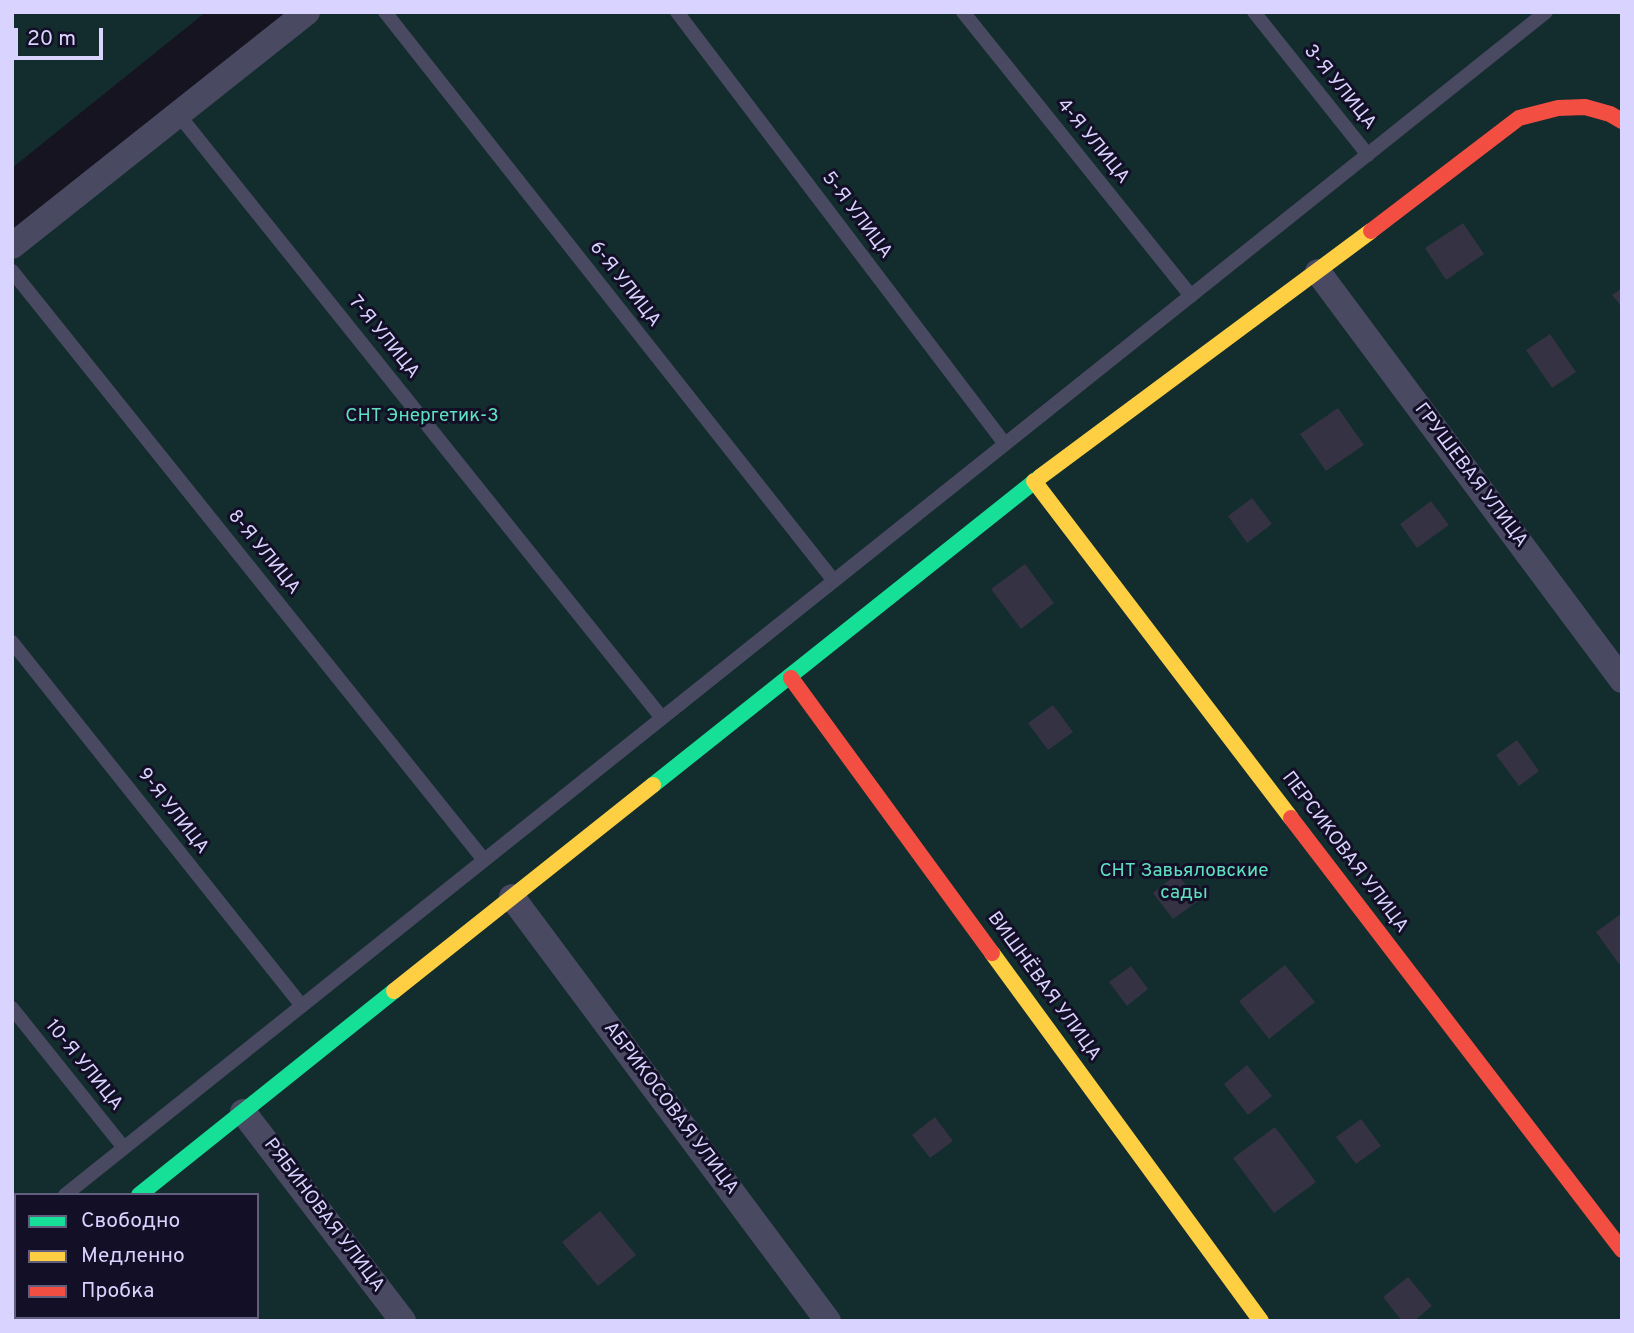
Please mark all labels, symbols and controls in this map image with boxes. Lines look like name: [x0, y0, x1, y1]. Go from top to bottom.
scale bar: [18, 14, 107, 58]
text: 20 m: [27, 26, 76, 53]
street label: 3-Я УЛИЦА: [1298, 41, 1380, 135]
street label: 4-Я УЛИЦА: [1051, 95, 1133, 189]
street label: 5-Я УЛИЦА: [816, 168, 896, 264]
street label: 6-Я УЛИЦА: [583, 238, 665, 332]
street label: 7-Я УЛИЦА: [343, 292, 423, 384]
street label: ГРУШЕВАЯ УЛИЦА: [1408, 399, 1532, 553]
park label: СНТ Энергетик-3: [345, 406, 499, 428]
street label: 8-Я УЛИЦА: [222, 506, 304, 600]
street label: 9-Я УЛИЦА: [131, 765, 213, 859]
street label: ПЕРСИКОВАЯ УЛИЦА: [1276, 768, 1412, 938]
park label: СНТ Завьяловские сады: [1100, 861, 1268, 905]
street label: ВИШНЁВАЯ УЛИЦА: [981, 908, 1105, 1066]
street label: 10-Я УЛИЦА: [39, 1016, 127, 1116]
street label: АБРИКОСОВАЯ УЛИЦА: [598, 1018, 742, 1200]
street label: РЯБИНОВАЯ УЛИЦА: [258, 1135, 388, 1297]
legend: [14, 1193, 259, 1319]
text: Свободно: [81, 1208, 180, 1235]
text: Медленно: [81, 1243, 185, 1270]
text: Пробка: [81, 1278, 154, 1305]

